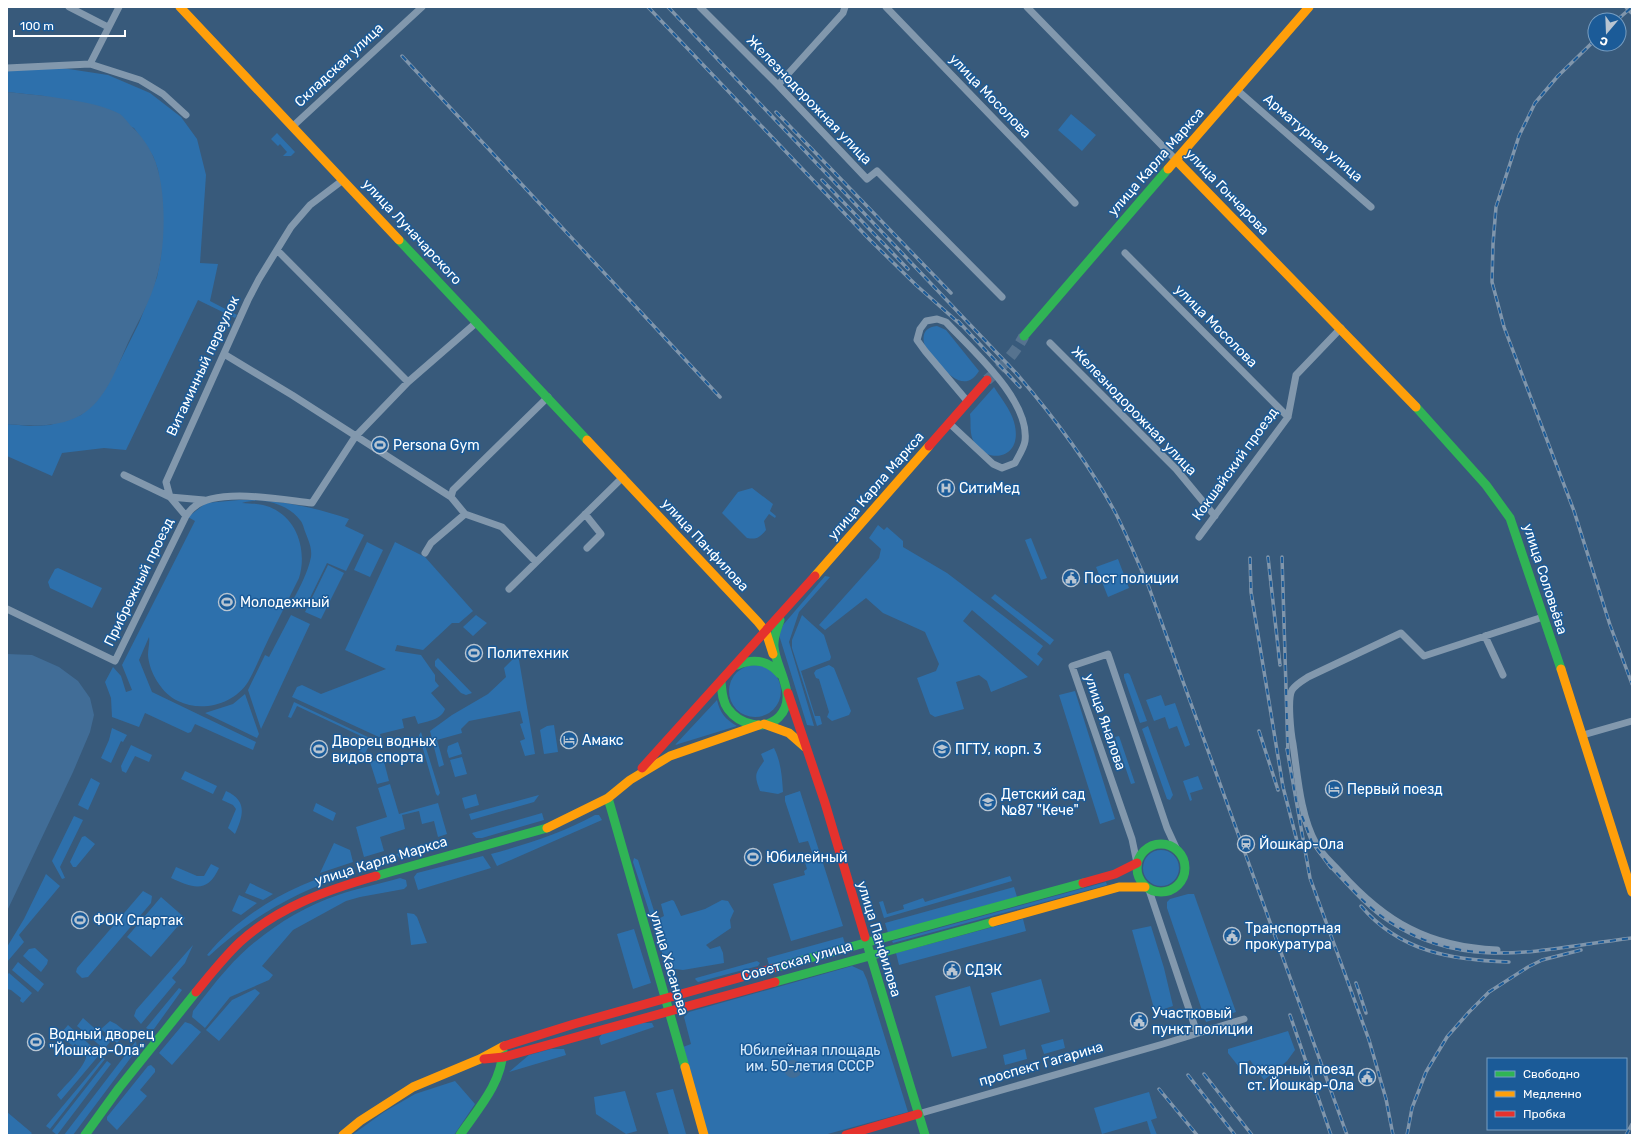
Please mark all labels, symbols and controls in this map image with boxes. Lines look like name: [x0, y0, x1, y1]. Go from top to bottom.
scale bar: [14, 12, 125, 38]
north arrow: [1587, 12, 1627, 52]
text: 100 m: [20, 19, 54, 33]
street label: Складская улица: [291, 19, 387, 111]
street label: Железнодорожная улица: [743, 32, 875, 168]
text: С: [1598, 33, 1610, 48]
street label: улица Мосолова: [946, 50, 1034, 142]
street label: Арматурная улица: [1260, 90, 1366, 186]
street label: улица Карла Маркса: [1104, 104, 1208, 220]
street label: улица Гончарова: [1182, 145, 1272, 239]
street label: улица Луначарского: [359, 176, 465, 288]
street label: улица Мосолова: [1171, 281, 1261, 371]
street label: Витаминный переулок: [163, 293, 243, 439]
street label: Железнодорожная улица: [1068, 343, 1200, 479]
street label: Кокшайский проезд: [1188, 404, 1282, 524]
street label: улица Карла Маркса: [824, 428, 928, 544]
sports icon: Persona Gym: [370, 435, 390, 455]
place label: Persona Gym: [393, 437, 480, 454]
hospital icon: СитиМед: [936, 478, 956, 498]
place label: СитиМед: [959, 480, 1020, 497]
street label: улица Панфилова: [658, 495, 752, 595]
street label: Прибрежный проезд: [100, 515, 178, 649]
street label: улица Соловьёва: [1519, 522, 1571, 636]
public building icon: Пост полиции: [1061, 568, 1081, 588]
place label: Пост полиции: [1084, 570, 1179, 587]
sports icon: Молодежный: [217, 592, 237, 612]
place label: Молодежный: [240, 594, 330, 611]
sports icon: Политехник: [464, 643, 484, 663]
place label: Политехник: [487, 645, 569, 662]
street label: улица Яналова: [1081, 672, 1129, 772]
hotel icon: Амакс: [559, 730, 579, 750]
place label: Амакс: [582, 732, 624, 749]
place label: Дворец водных видов спорта: [332, 733, 437, 766]
sports icon: Дворец водных видов спорта: [309, 739, 329, 759]
school or university icon: ПГТУ, корп. 3: [932, 739, 952, 759]
place label: ПГТУ, корп. 3: [955, 741, 1042, 758]
hotel icon: Первый поезд: [1324, 779, 1344, 799]
place label: Первый поезд: [1347, 781, 1443, 798]
place label: Детский сад №87 "Кече": [1001, 786, 1086, 819]
school or university icon: Детский сад №87 "Кече": [978, 792, 998, 812]
street label: улица Карла Маркса: [313, 833, 449, 889]
station icon: Йошкар-Ола: [1236, 834, 1256, 854]
place label: Йошкар-Ола: [1259, 835, 1344, 853]
sports icon: Юбилейный: [743, 847, 763, 867]
place label: Юбилейный: [766, 849, 847, 866]
street label: улица Панфилова: [853, 879, 905, 999]
street label: улица Хасанова: [646, 909, 692, 1017]
sports icon: ФОК Спартак: [70, 910, 90, 930]
place label: ФОК Спартак: [93, 912, 183, 929]
place label: Транспортная прокуратура: [1245, 920, 1341, 953]
public building icon: Транспортная прокуратура: [1222, 926, 1242, 946]
street label: Советская улица: [740, 937, 854, 985]
public building icon: СДЭК: [942, 960, 962, 980]
place label: СДЭК: [965, 962, 1002, 979]
place label: Участковый пункт полиции: [1152, 1005, 1253, 1038]
public building icon: Участковый пункт полиции: [1129, 1011, 1149, 1031]
place label: Водный дворец "Йошкар-Ола": [49, 1026, 155, 1059]
sports icon: Водный дворец "Йошкар-Ола": [26, 1032, 46, 1052]
street label: проспект Гагарина: [977, 1038, 1105, 1090]
park label: Юбилейная площадь им. 50-летия СССР: [740, 1042, 880, 1075]
legend: [1487, 1058, 1627, 1130]
place label: Пожарный поезд ст. Йошкар-Ола: [1239, 1061, 1354, 1094]
public building icon: Пожарный поезд ст. Йошкар-Ола: [1357, 1067, 1377, 1087]
text: Свободно: [1523, 1067, 1580, 1081]
text: Медленно: [1523, 1087, 1582, 1101]
text: Пробка: [1523, 1107, 1566, 1121]

